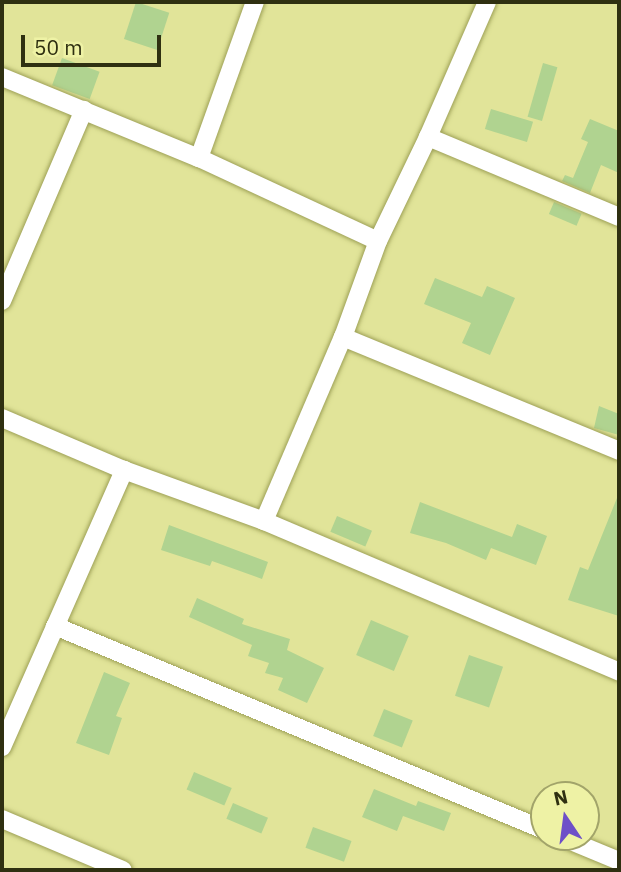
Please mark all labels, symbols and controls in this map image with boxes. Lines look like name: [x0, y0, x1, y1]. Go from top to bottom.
scale bar: [24, 21, 164, 65]
text: 50 m: [34, 33, 83, 61]
north arrow: [530, 781, 600, 851]
text: N: [551, 784, 570, 811]

